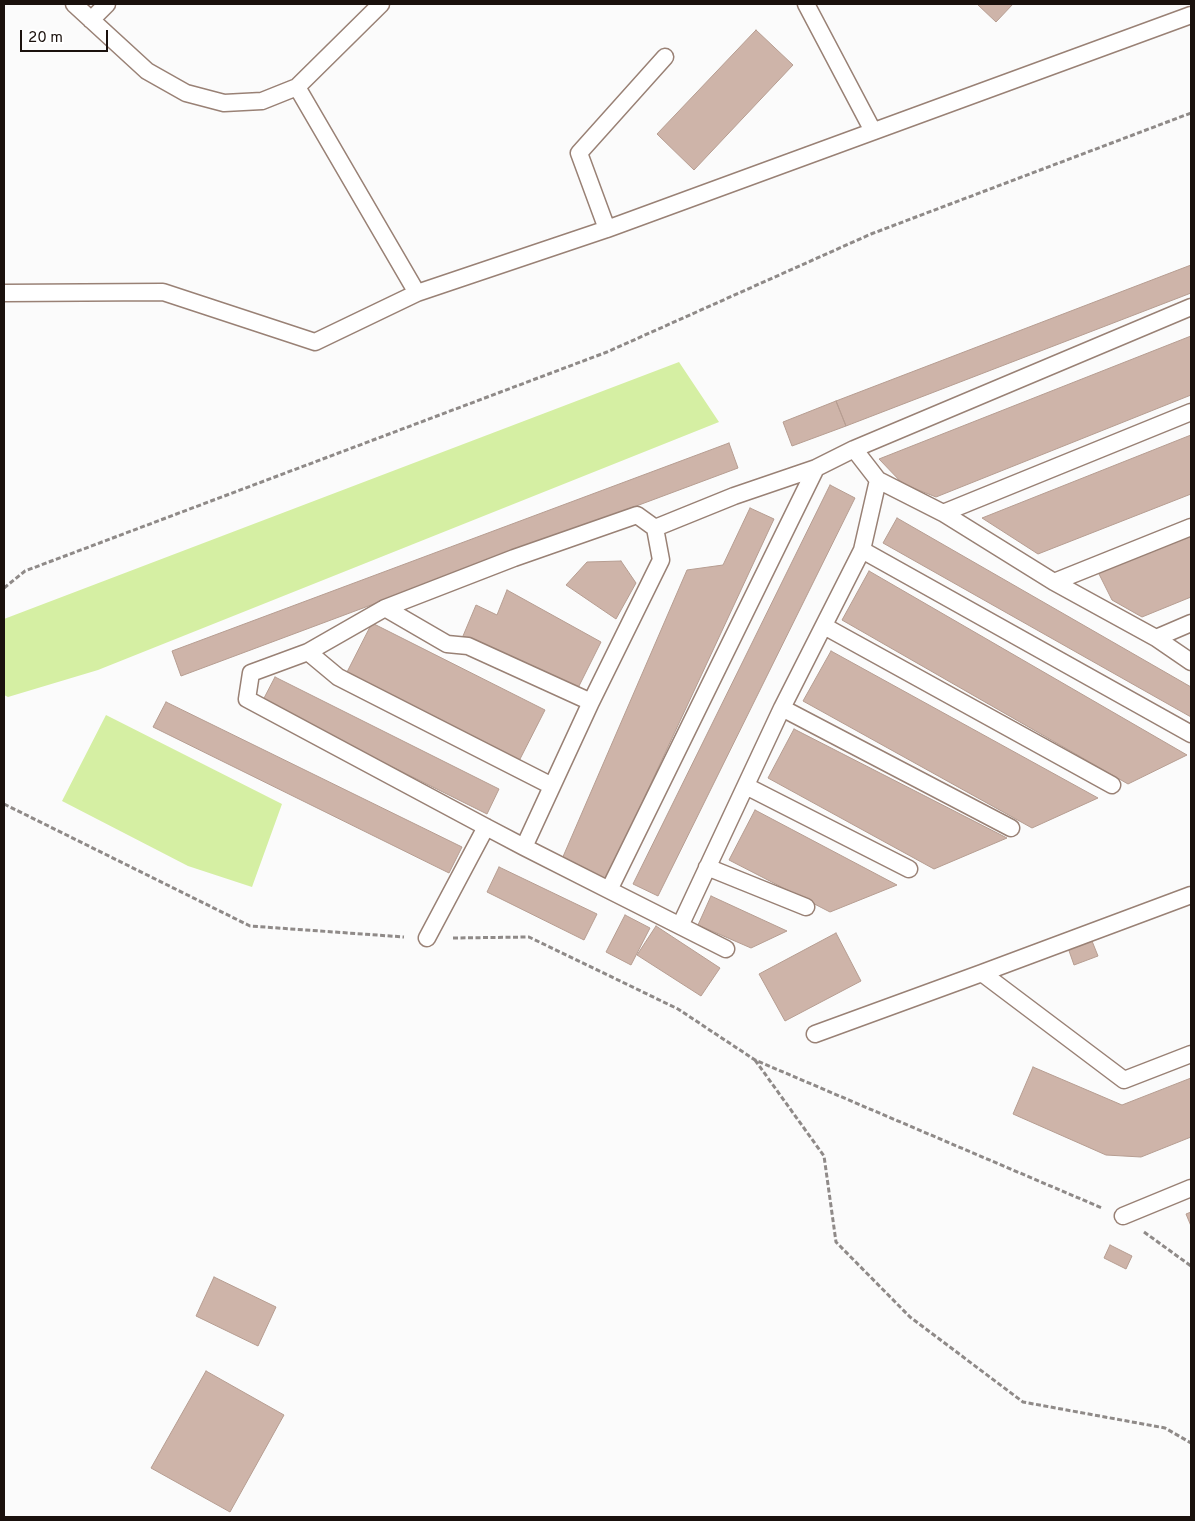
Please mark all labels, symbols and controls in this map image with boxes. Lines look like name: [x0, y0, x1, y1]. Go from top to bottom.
scale bar: [22, 20, 110, 52]
text: 20 m: [28, 29, 63, 48]

